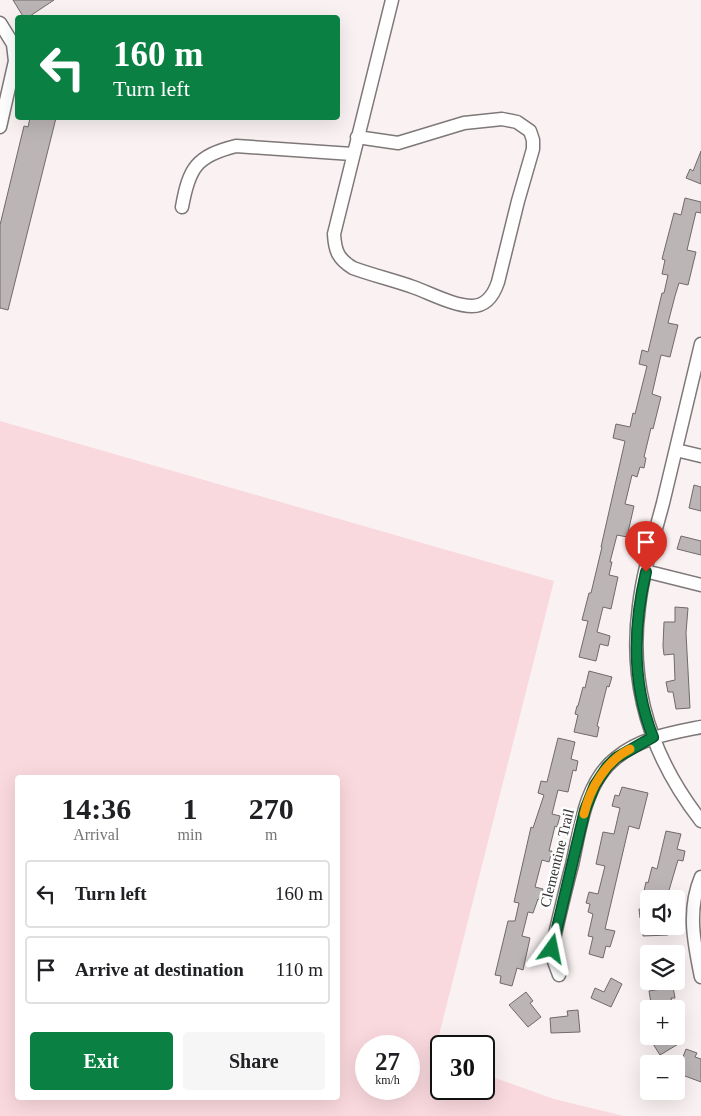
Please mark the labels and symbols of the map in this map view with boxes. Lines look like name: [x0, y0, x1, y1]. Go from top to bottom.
pin: [625, 521, 667, 572]
street label: Clementine Trail: [537, 807, 577, 909]
position arrow: [525, 922, 577, 974]
speed limit sign: 30: [430, 1035, 495, 1100]

